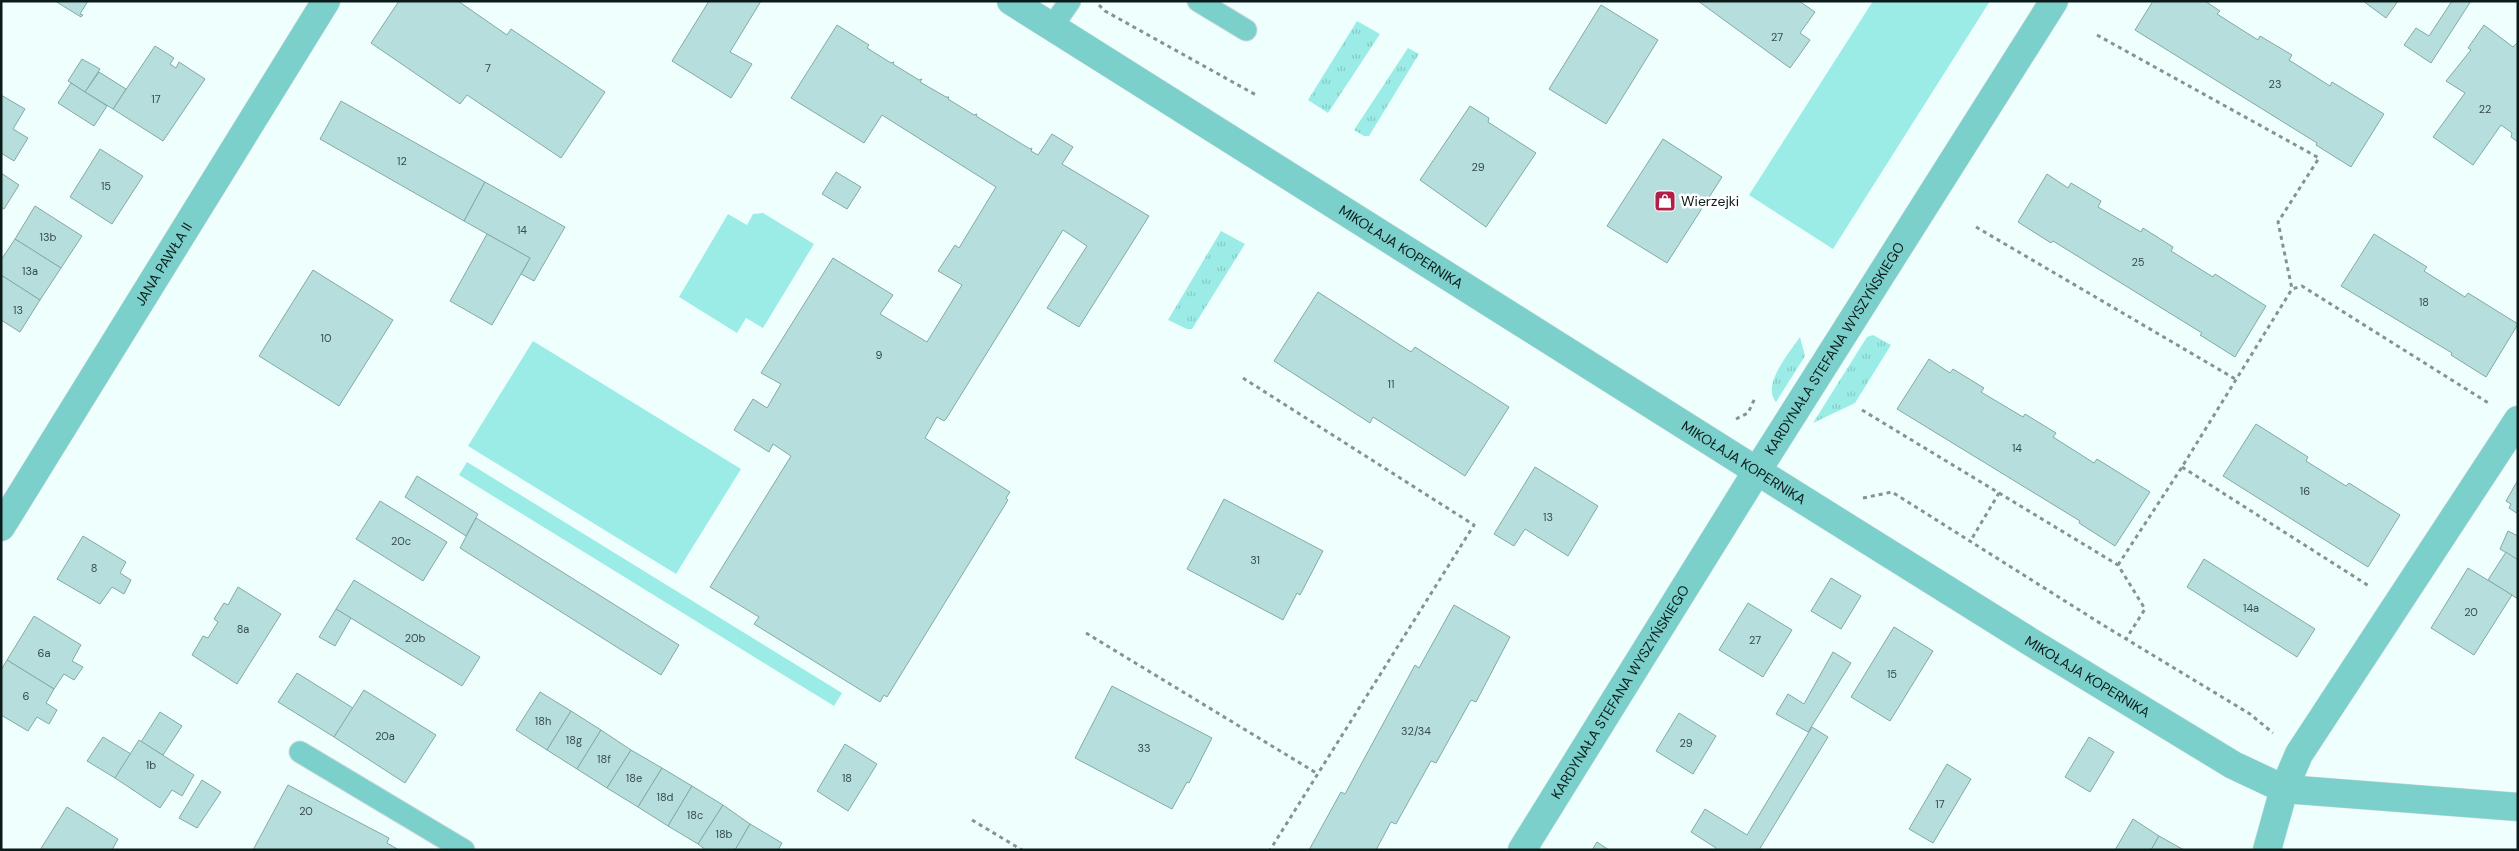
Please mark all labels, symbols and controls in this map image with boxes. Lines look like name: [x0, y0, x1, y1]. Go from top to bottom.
house number: 27: [1771, 30, 1783, 44]
house number: 7: [485, 61, 491, 75]
house number: 23: [2269, 77, 2281, 91]
house number: 17: [151, 92, 161, 106]
house number: 22: [2479, 102, 2491, 116]
house number: 12: [397, 154, 407, 168]
house number: 29: [1471, 160, 1485, 174]
house number: 15: [101, 179, 111, 193]
shop icon: Wierzejki: [1653, 189, 1677, 213]
place label: Wierzejki: [1681, 192, 1739, 210]
street label: MIKOŁAJA KOPERNIKA: [1336, 201, 1467, 293]
street label: JANA PAWŁA II: [131, 219, 196, 309]
house number: 14: [517, 223, 527, 237]
house number: 13b: [40, 230, 57, 244]
street label: KARDYNAŁA STEFANA WYSZYŃSKIEGO: [1761, 238, 1909, 458]
house number: 25: [2131, 255, 2145, 269]
house number: 13a: [22, 264, 38, 278]
house number: 18: [2419, 295, 2429, 309]
house number: 13: [13, 303, 23, 317]
house number: 10: [321, 331, 331, 345]
house number: 9: [876, 348, 883, 362]
house number: 11: [1388, 377, 1394, 391]
street label: MIKOŁAJA KOPERNIKA: [1678, 417, 1809, 508]
house number: 14: [2012, 441, 2022, 455]
house number: 16: [2300, 484, 2310, 498]
house number: 13: [1543, 510, 1553, 524]
house number: 20c: [391, 534, 411, 548]
house number: 31: [1250, 553, 1260, 567]
house number: 8: [91, 561, 97, 575]
street label: KARDYNAŁA STEFANA WYSZYŃSKIEGO: [1547, 581, 1693, 802]
house number: 14a: [2243, 601, 2259, 615]
house number: 20: [2464, 605, 2478, 619]
house number: 8a: [237, 622, 249, 636]
house number: 20b: [405, 631, 425, 645]
street label: MIKOŁAJA KOPERNIKA: [2022, 632, 2154, 722]
house number: 27: [1749, 633, 1761, 647]
house number: 6a: [38, 646, 50, 660]
house number: 15: [1887, 667, 1897, 681]
house number: 6: [23, 689, 30, 703]
house number: 18h: [535, 714, 551, 728]
house number: 32/34: [1401, 724, 1431, 738]
house number: 20a: [375, 729, 395, 743]
house number: 18g: [566, 733, 582, 747]
house number: 29: [1679, 736, 1693, 750]
house number: 33: [1137, 741, 1151, 755]
house number: 18f: [597, 752, 611, 766]
house number: 1b: [146, 758, 156, 772]
house number: 18e: [626, 771, 642, 785]
house number: 18: [842, 771, 852, 785]
house number: 18d: [656, 790, 674, 804]
house number: 17: [1935, 797, 1945, 811]
house number: 20: [299, 804, 313, 818]
house number: 18c: [687, 808, 703, 822]
house number: 18b: [715, 827, 733, 841]

